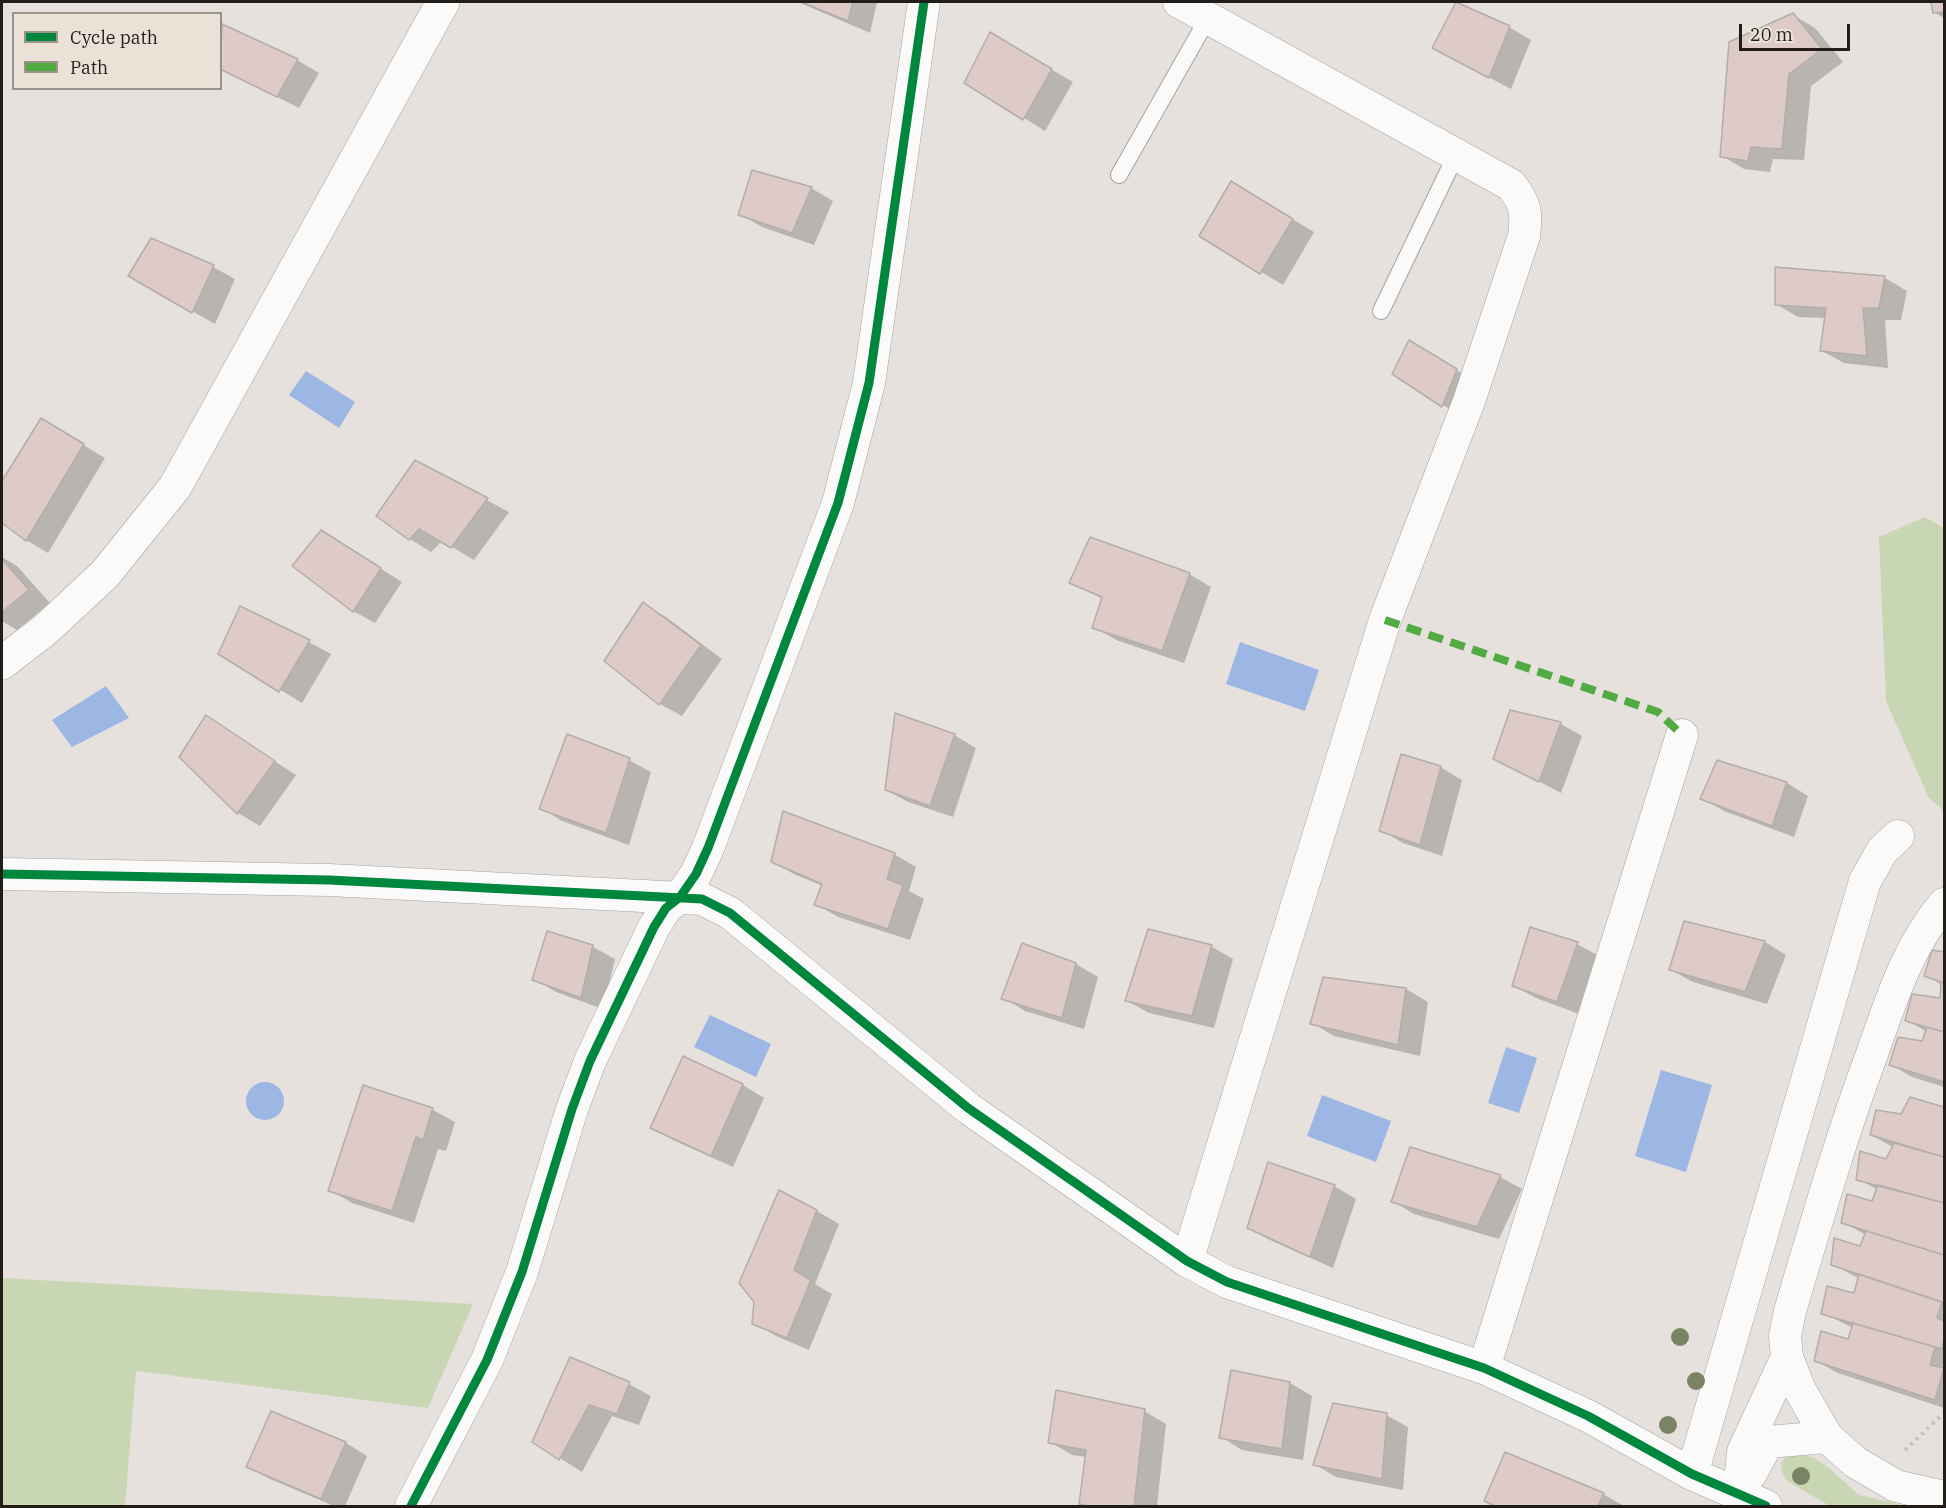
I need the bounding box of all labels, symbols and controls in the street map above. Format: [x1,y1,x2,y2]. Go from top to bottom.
legend [12,12,222,90]
scale bar [1742,12,1853,50]
text: 20 m [1750,23,1793,46]
text: Cycle path [70,26,158,49]
text: Path [70,56,108,79]

